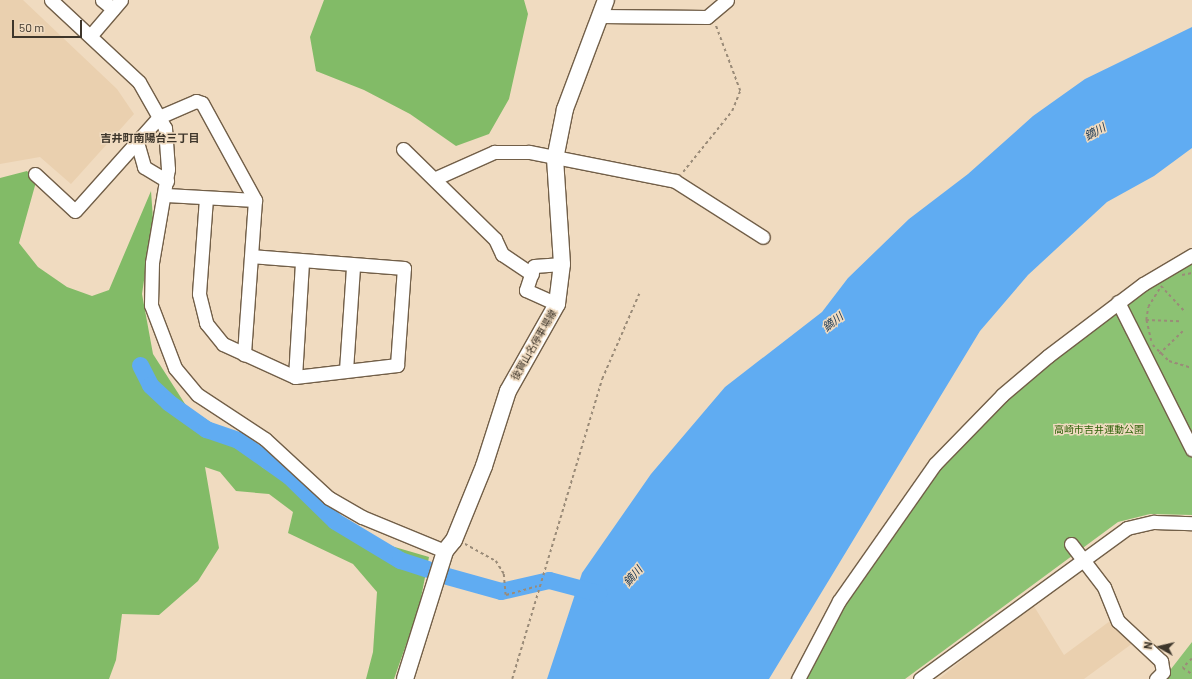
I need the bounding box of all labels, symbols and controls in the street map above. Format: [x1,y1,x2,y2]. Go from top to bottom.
scale bar [14,12,84,38]
text: 50 m [19,20,44,34]
water label: 鏑川 [1082,121,1108,143]
district label: 吉井町南陽台三丁目 [101,131,199,145]
street label: 後賀山名停車場線 [509,307,559,383]
water label: 鏑川 [820,310,846,334]
park label: 高崎市吉井運動公園 [1054,424,1144,436]
water label: 鏑川 [621,563,645,589]
north arrow [1140,627,1180,667]
text: N [1141,641,1155,650]

